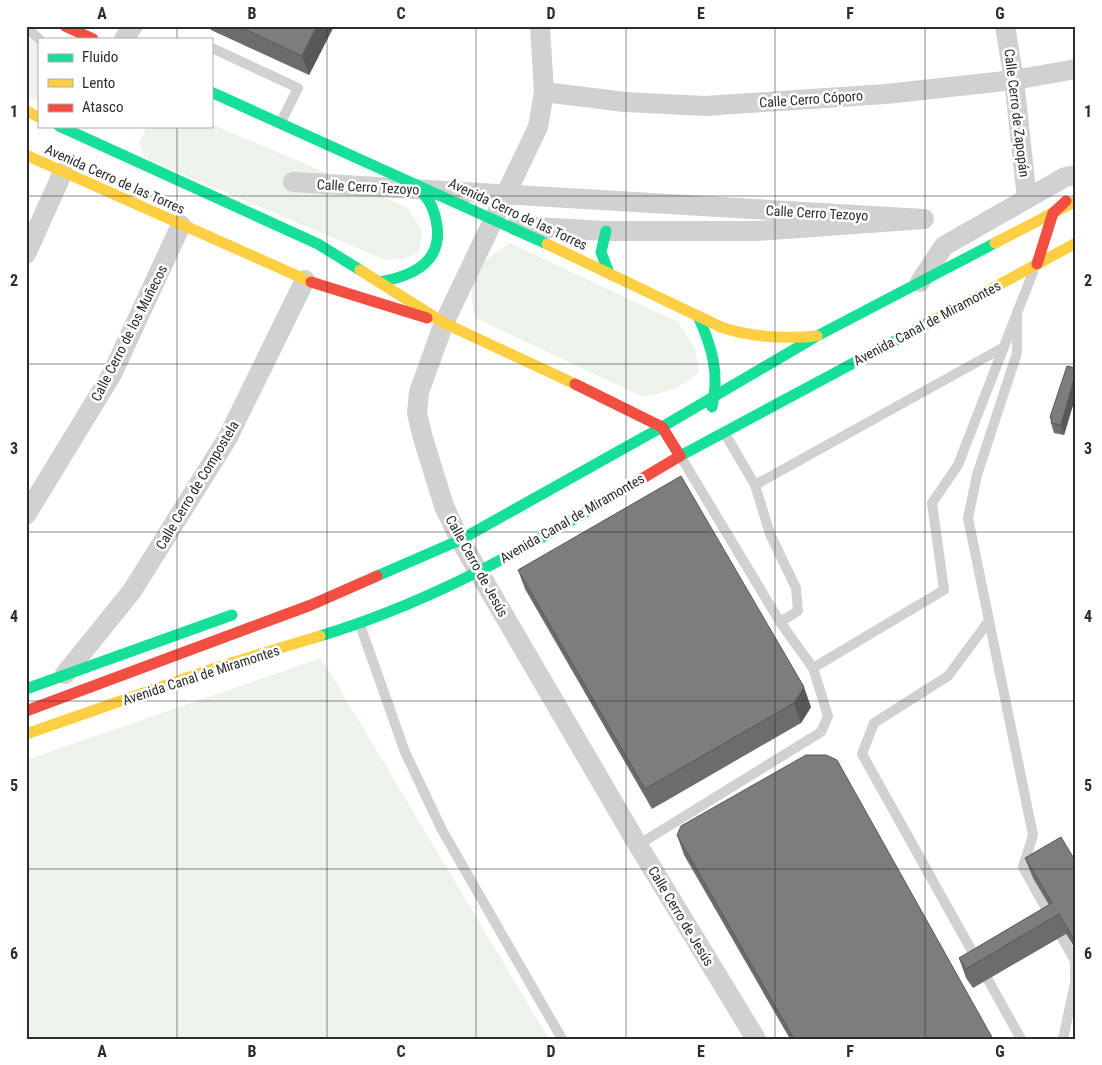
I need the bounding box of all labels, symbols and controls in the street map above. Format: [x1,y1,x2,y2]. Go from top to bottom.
text: A [97,4,107,23]
text: B [248,4,257,23]
text: C [396,4,406,23]
text: D [546,4,556,23]
text: E [697,4,705,23]
text: F [846,4,854,23]
text: G [995,4,1005,23]
legend [38,38,212,128]
text: Fluido [82,48,118,66]
street label: Calle Cerro de Zapopán [1001,48,1033,178]
text: Lento [82,74,115,92]
street label: Calle Cerro Cóporo [759,87,863,111]
text: Atasco [82,98,123,116]
text: 1 [10,102,18,121]
text: 1 [1084,102,1092,121]
street label: Avenida Cerro de las Torres [43,141,187,217]
street label: Avenida Cerro de las Torres [446,175,590,253]
street label: Calle Cerro Tezoyo [316,176,420,198]
street label: Calle Cerro Tezoyo [765,202,869,224]
street label: Calle Cerro de los Muñecos [88,262,170,404]
text: 2 [10,271,18,290]
text: 2 [1084,271,1092,290]
street label: Avenida Canal de Miramontes [851,277,1003,369]
street label: Calle Cerro de Compostela [152,418,242,552]
text: 3 [10,439,18,458]
text: 3 [1084,439,1092,458]
street label: Avenida Canal de Miramontes [497,470,647,566]
street label: Calle Cerro de Jesús [442,512,512,620]
text: 4 [10,607,18,626]
text: 4 [1084,607,1092,626]
street label: Avenida Canal de Miramontes [120,642,282,708]
text: 5 [10,776,18,795]
text: 5 [1084,776,1092,795]
street label: Calle Cerro de Jesús [645,863,717,969]
text: 6 [10,944,18,963]
text: 6 [1084,944,1092,963]
text: A [97,1042,107,1061]
text: B [248,1042,257,1061]
text: C [396,1042,406,1061]
text: D [546,1042,556,1061]
text: E [697,1042,705,1061]
text: F [846,1042,854,1061]
text: G [995,1042,1005,1061]

